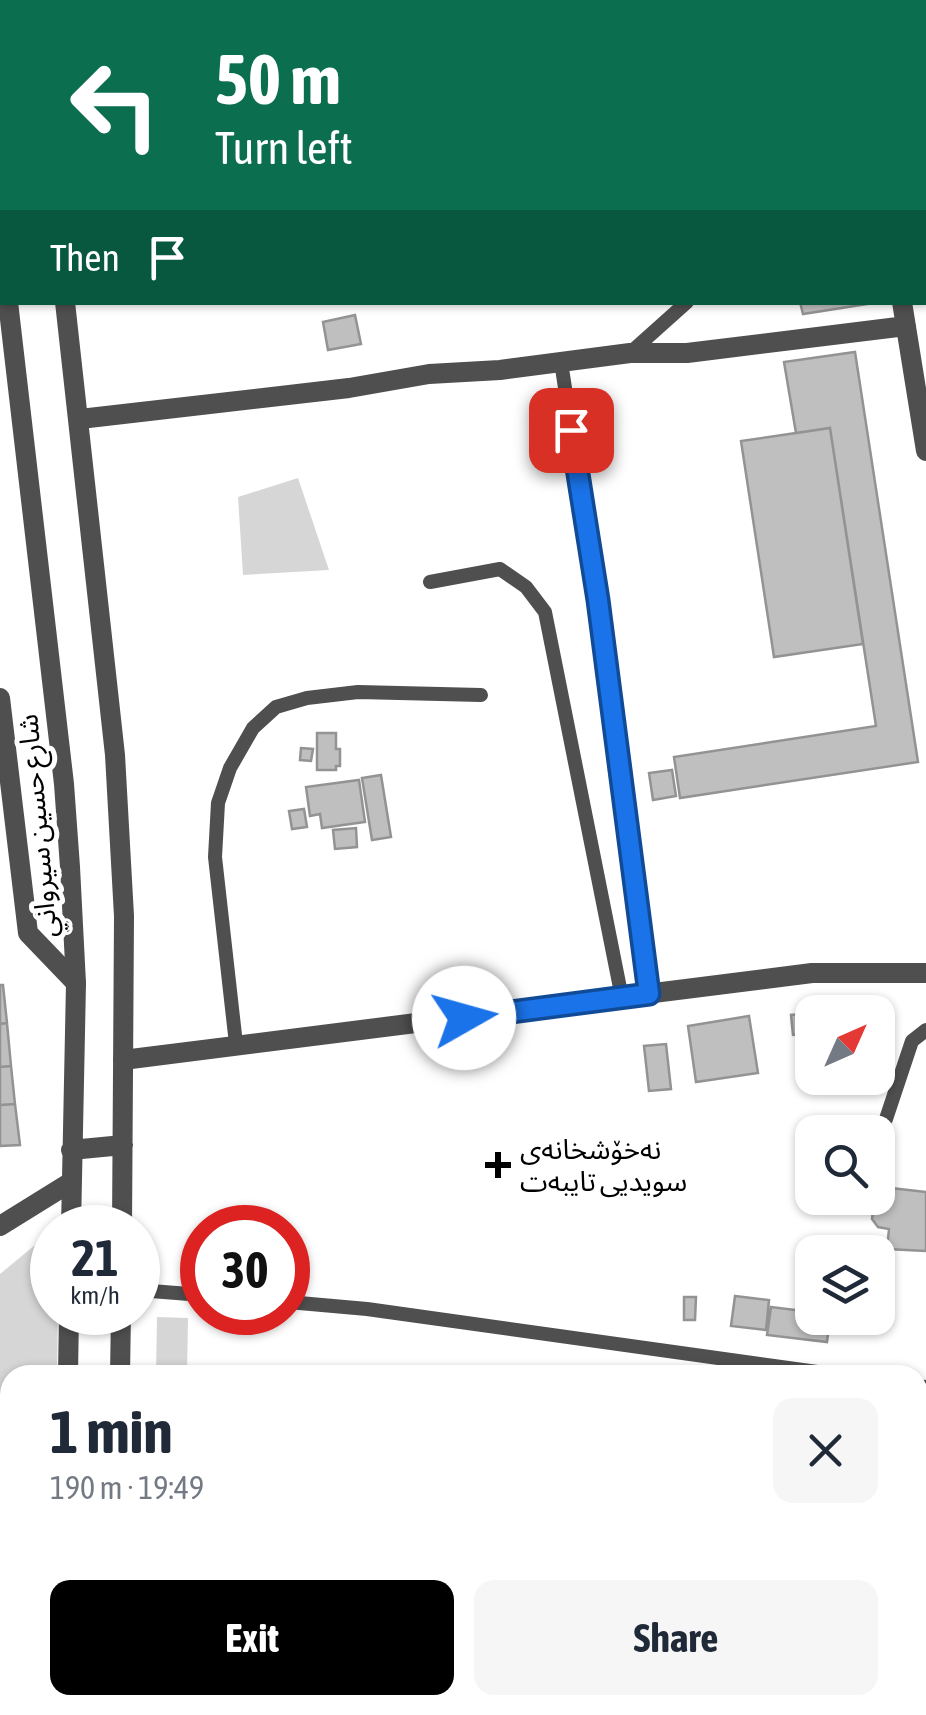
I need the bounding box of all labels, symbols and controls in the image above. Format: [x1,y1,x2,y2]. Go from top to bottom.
text: 50 m [215,39,341,119]
icon: left [50,40,180,170]
text: Turn left [215,122,353,174]
icon: arrive [140,230,195,285]
text: Then [50,236,120,279]
pin [529,388,614,473]
icon: arrive [544,403,599,458]
street label: شارع حسين سيرواني [11,712,68,939]
position arrow [412,966,516,1070]
north arrow [795,995,895,1095]
map controls [795,995,895,1335]
button: search [795,1115,895,1215]
place label: نەخۆشخانەی سویدیی تایبەت [520,1133,687,1198]
marker: نەخۆشخانەی سویدیی تایبەت [485,1152,511,1178]
speed limit sign: 30 [180,1205,310,1335]
text: 21 [71,1229,118,1287]
button: layers [795,1235,895,1335]
text: km/h [70,1281,120,1309]
text: 1 min [50,1397,173,1466]
button: close [773,1398,878,1503]
text: 190 m · 19:49 [50,1469,204,1506]
button: Exit [50,1580,454,1695]
button: Share [474,1580,878,1695]

